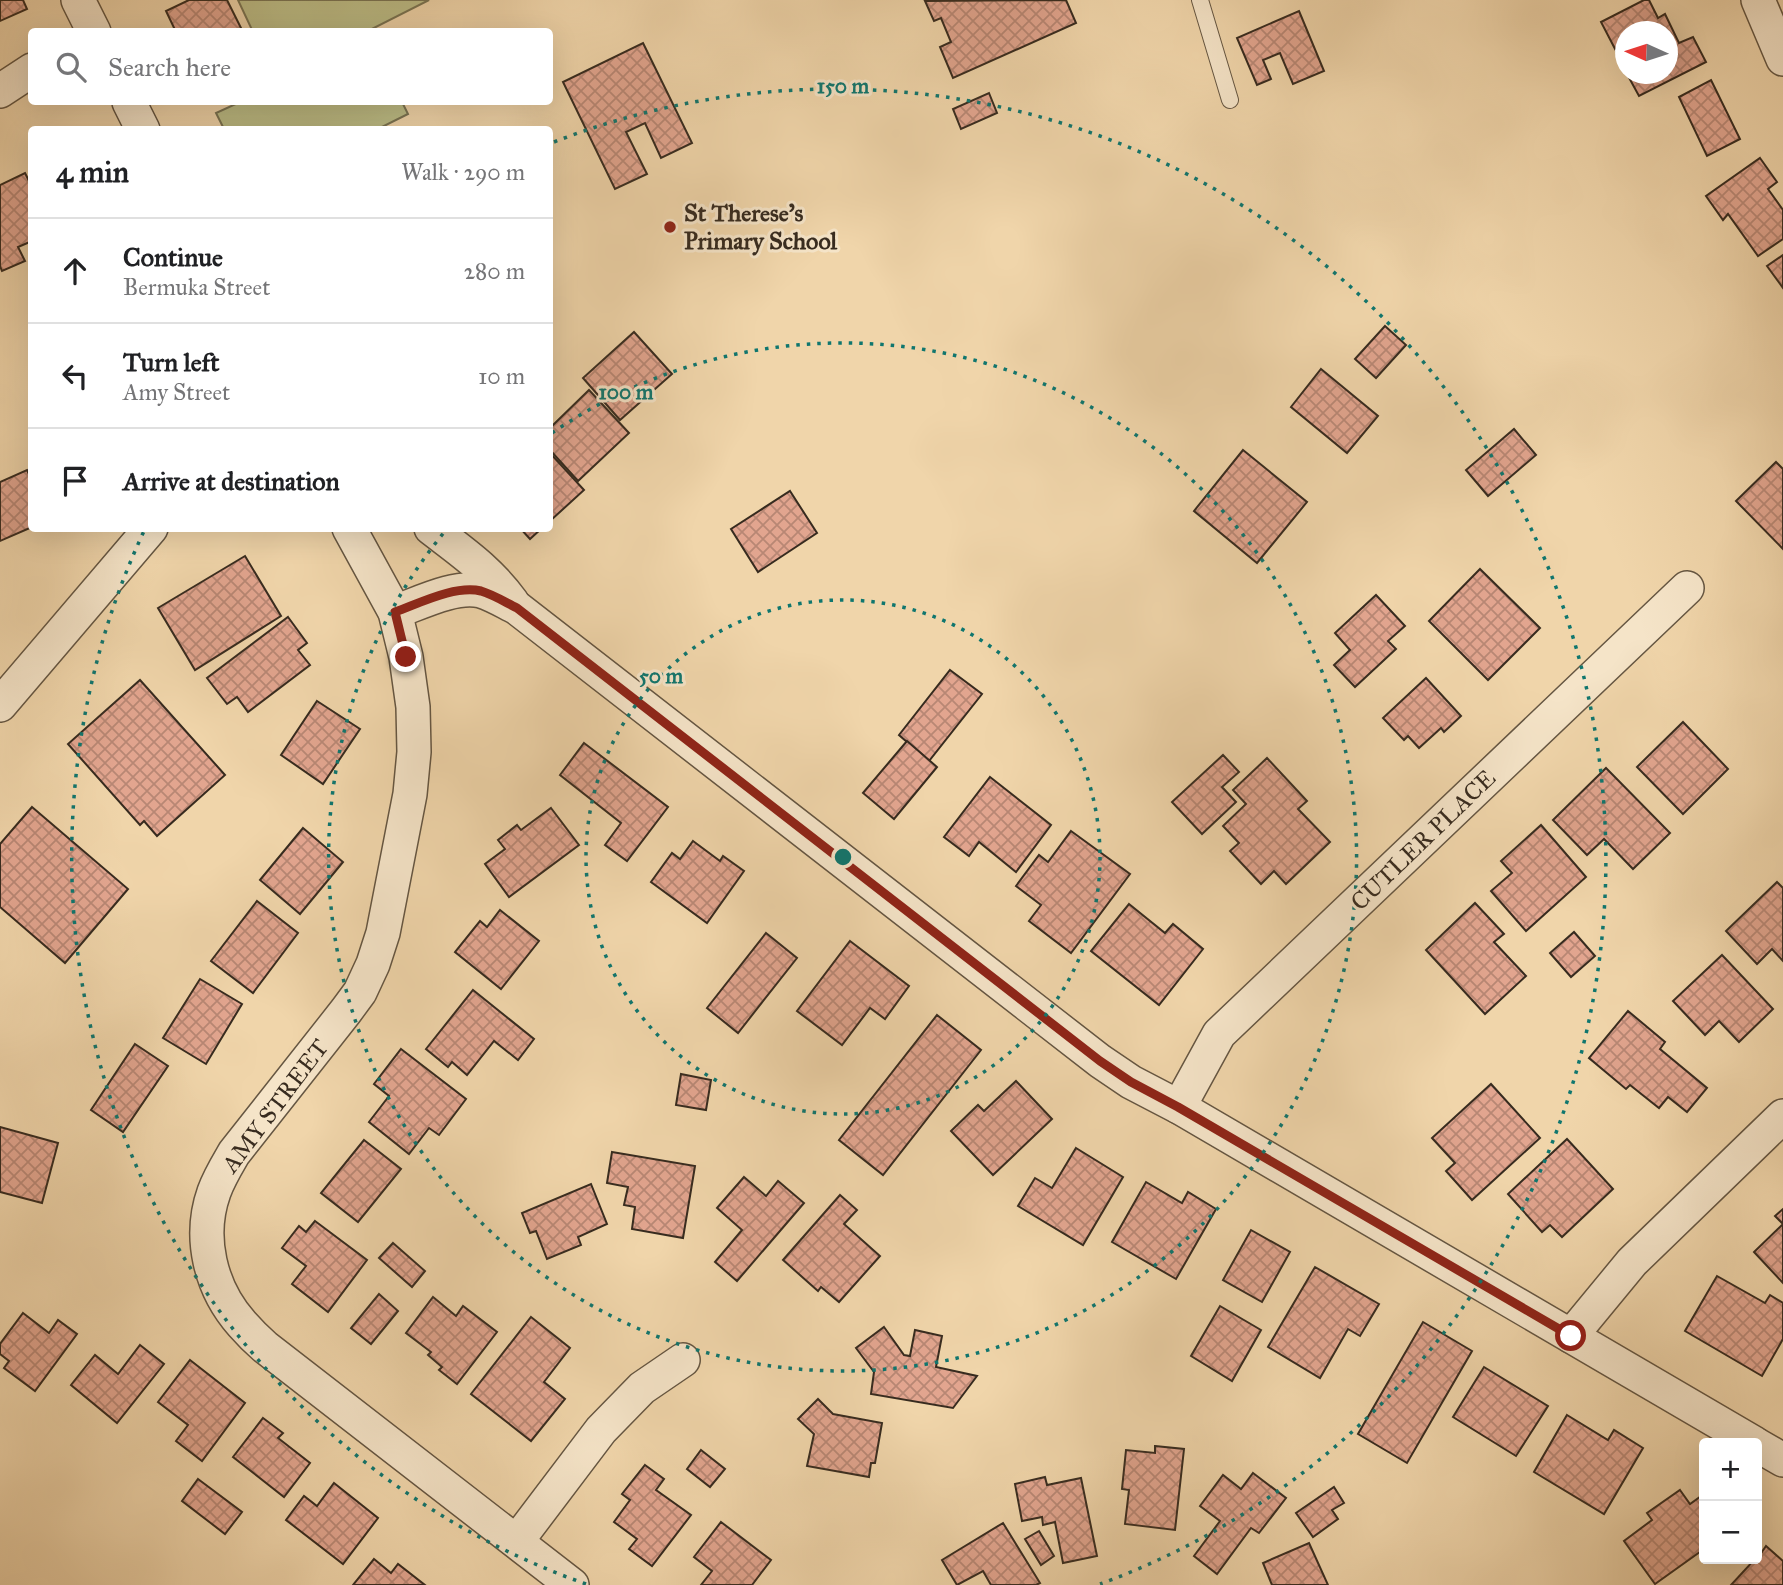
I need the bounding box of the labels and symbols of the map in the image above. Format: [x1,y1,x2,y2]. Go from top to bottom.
north arrow [1615,21,1678,84]
text: 150 m [817,73,869,99]
place label: St Therese's Primary School [684,198,838,256]
marker: St Therese's Primary School [662,219,678,235]
text: 100 m [599,379,654,405]
route end [390,641,421,672]
text: 50 m [639,663,683,689]
street label: CUTLER PLACE [1344,763,1502,917]
centre of rings [831,845,855,869]
street label: AMY STREET [214,1033,335,1179]
route start [1555,1320,1586,1351]

